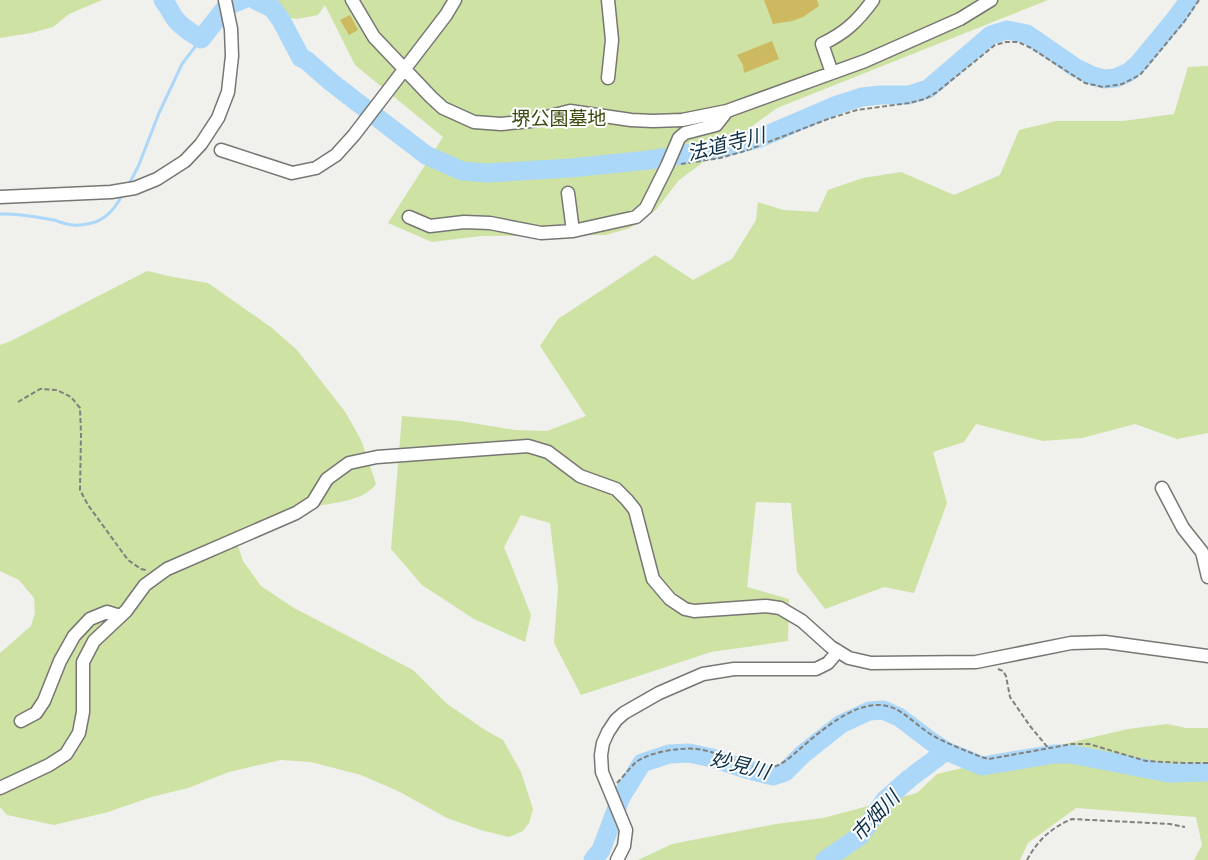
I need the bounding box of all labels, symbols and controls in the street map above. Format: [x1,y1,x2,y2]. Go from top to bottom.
park label: 堺公園墓地 [511,106,607,131]
water label: 法道寺川 [684,121,770,166]
water label: 妙見川 [708,745,774,785]
water label: 市畑川 [845,784,906,847]

